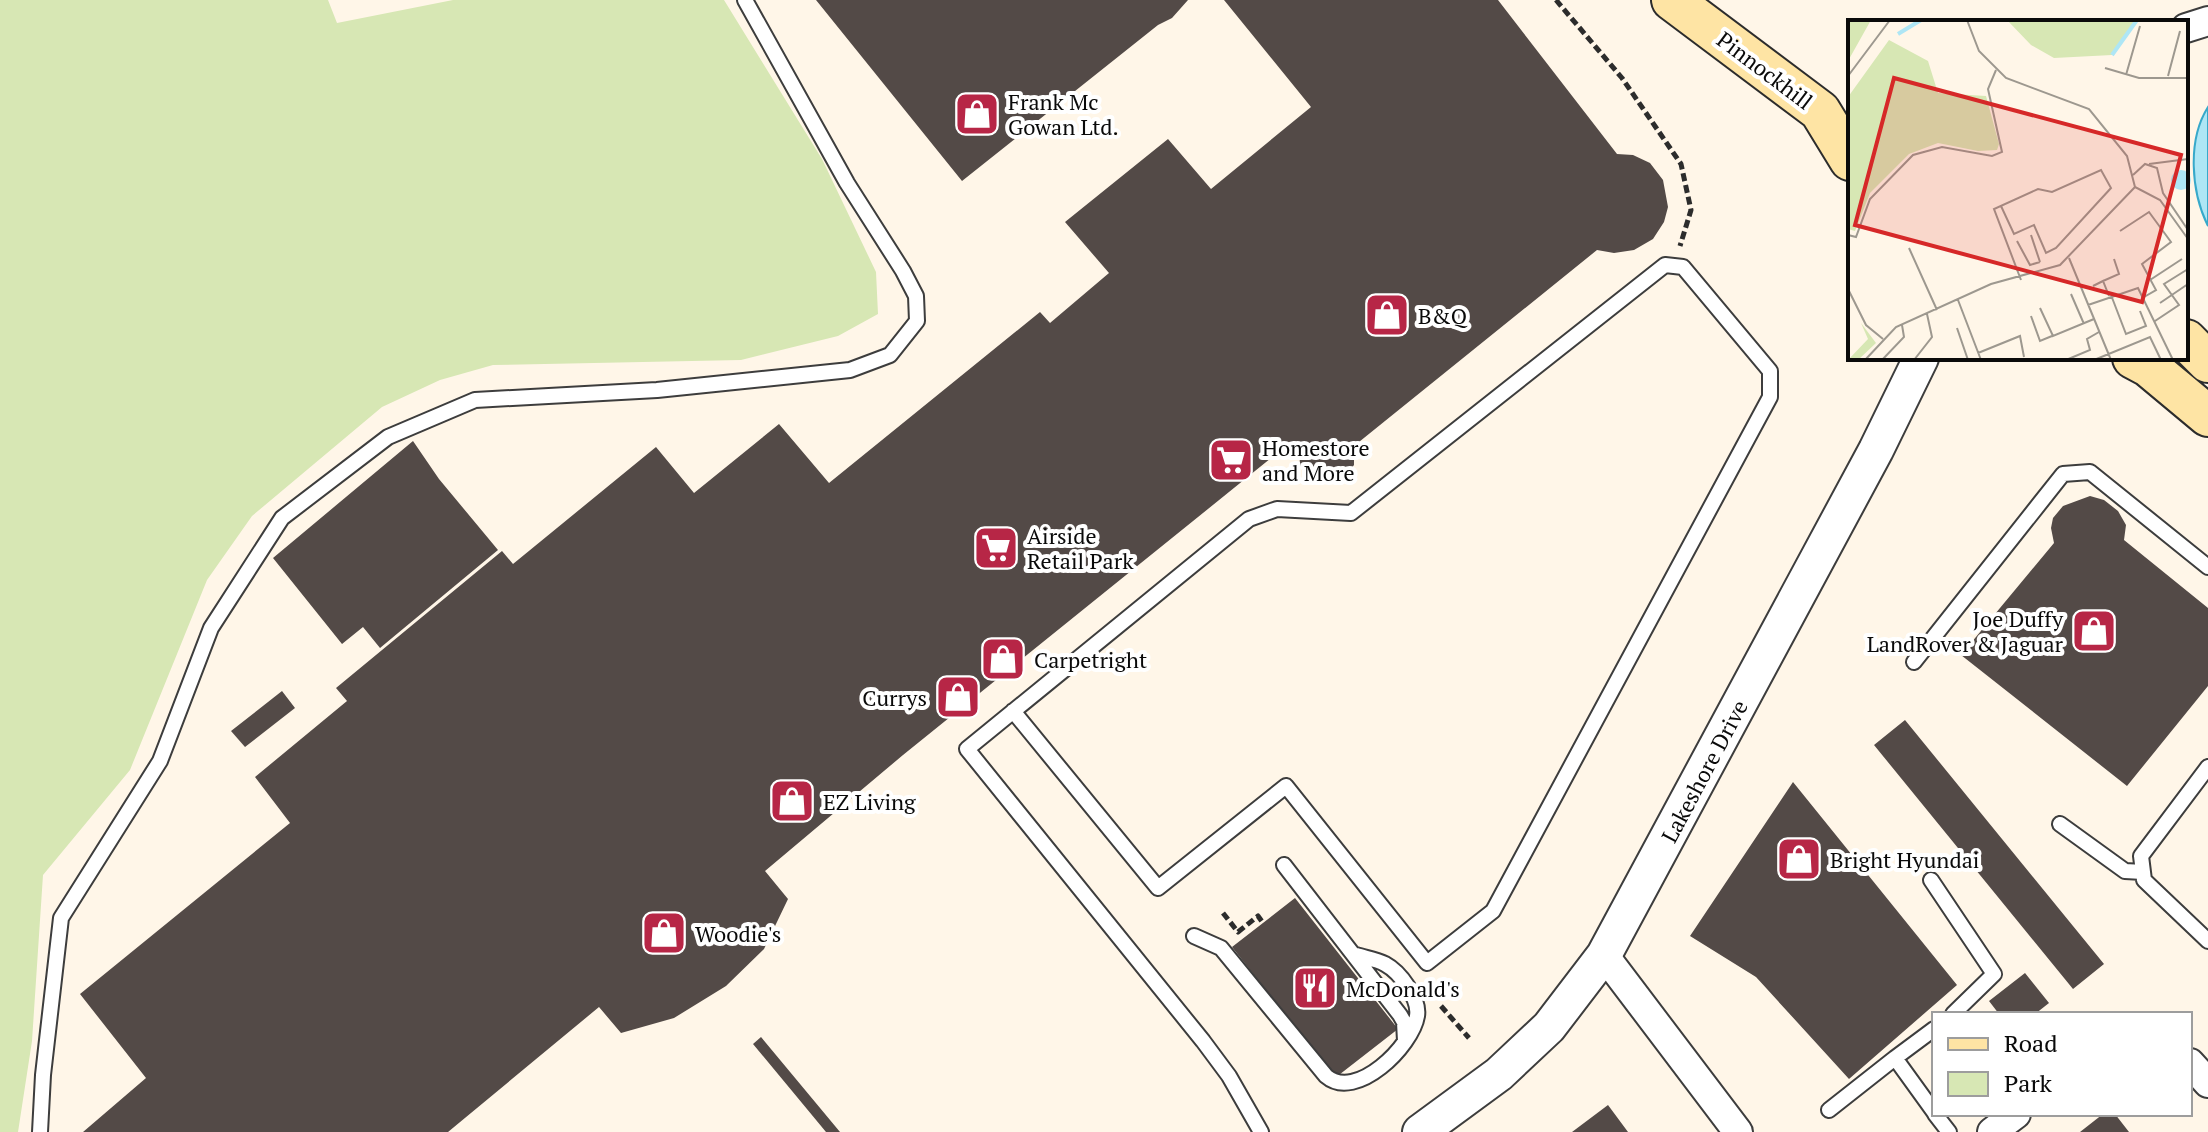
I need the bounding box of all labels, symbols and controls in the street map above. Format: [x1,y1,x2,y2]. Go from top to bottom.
inset map [1848,20,2188,360]
street label: Pinnockhill [1711,25,1819,115]
place label: Frank Mc Gowan Ltd. [1008,87,1119,141]
shop icon: Frank Mc Gowan Ltd. [953,90,1001,138]
shop icon: B&Q [1363,291,1411,339]
place label: B&Q [1418,301,1468,330]
place label: Homestore and More [1262,433,1370,487]
supermarket icon: Homestore and More [1207,436,1255,484]
place label: Airside Retail Park [1027,521,1134,575]
supermarket icon: Airside Retail Park [972,524,1020,572]
place label: Joe Duffy LandRover & Jaguar [1867,604,2064,658]
shop icon: Joe Duffy LandRover & Jaguar [2070,607,2118,655]
shop icon: Carpetright [979,635,1027,683]
place label: Carpetright [1034,645,1147,674]
shop icon: Currys [934,673,982,721]
place label: Currys [862,683,927,712]
street label: Lakeshore Drive [1654,695,1754,847]
shop icon: EZ Living [768,777,816,825]
place label: EZ Living [823,787,916,816]
shop icon: Bright Hyundai [1775,835,1823,883]
place label: Bright Hyundai [1830,845,1979,874]
shop icon: Woodie's [640,909,688,957]
place label: Woodie's [695,919,781,948]
restaurant icon: McDonald's [1291,964,1339,1012]
place label: McDonald's [1346,974,1460,1003]
legend [1932,1012,2192,1116]
text: Road [2004,1027,2058,1059]
text: Park [2004,1067,2053,1099]

